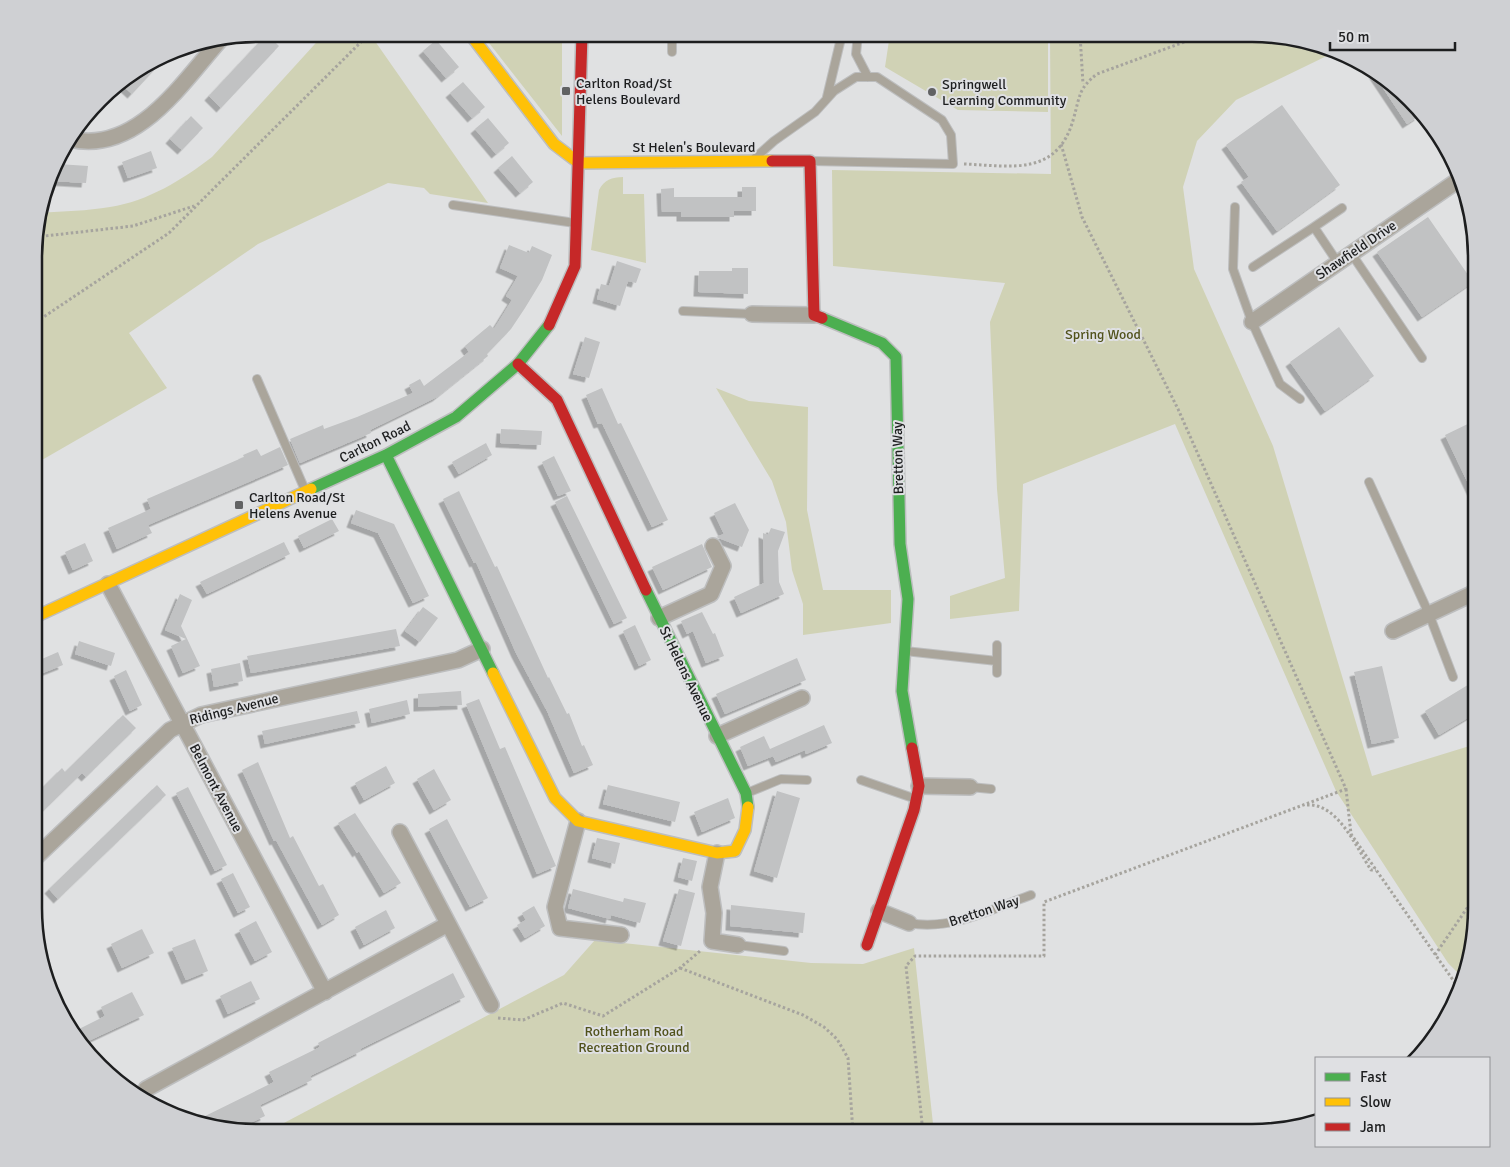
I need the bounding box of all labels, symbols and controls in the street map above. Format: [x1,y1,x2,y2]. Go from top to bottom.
scale bar [1330,20,1455,52]
text: 50 m [1338,28,1369,46]
place label: Carlton Road/St Helens Boulevard [576,75,680,108]
place label: Springwell Learning Community [942,76,1067,109]
marker: Carlton Road/St Helens Boulevard [560,85,572,97]
marker: Springwell Learning Community [926,86,938,98]
street label: St Helen's Boulevard [632,139,756,156]
street label: Shawfield Drive [1312,217,1400,283]
park label: Spring Wood [1065,326,1141,343]
street label: Carlton Road [337,417,413,467]
street label: Bretton Way [889,421,907,494]
place label: Carlton Road/St Helens Avenue [249,489,345,522]
marker: Carlton Road/St Helens Avenue [233,499,245,511]
street label: St Helens Avenue [656,624,716,724]
street label: Ridings Avenue [188,690,280,728]
street label: Belmont Avenue [186,741,246,835]
street label: Bretton Way [947,892,1022,930]
park label: Rotherham Road Recreation Ground [578,1023,690,1056]
legend [1315,1057,1490,1147]
text: Fast [1360,1068,1387,1086]
text: Slow [1360,1093,1391,1111]
text: Jam [1360,1118,1386,1136]

